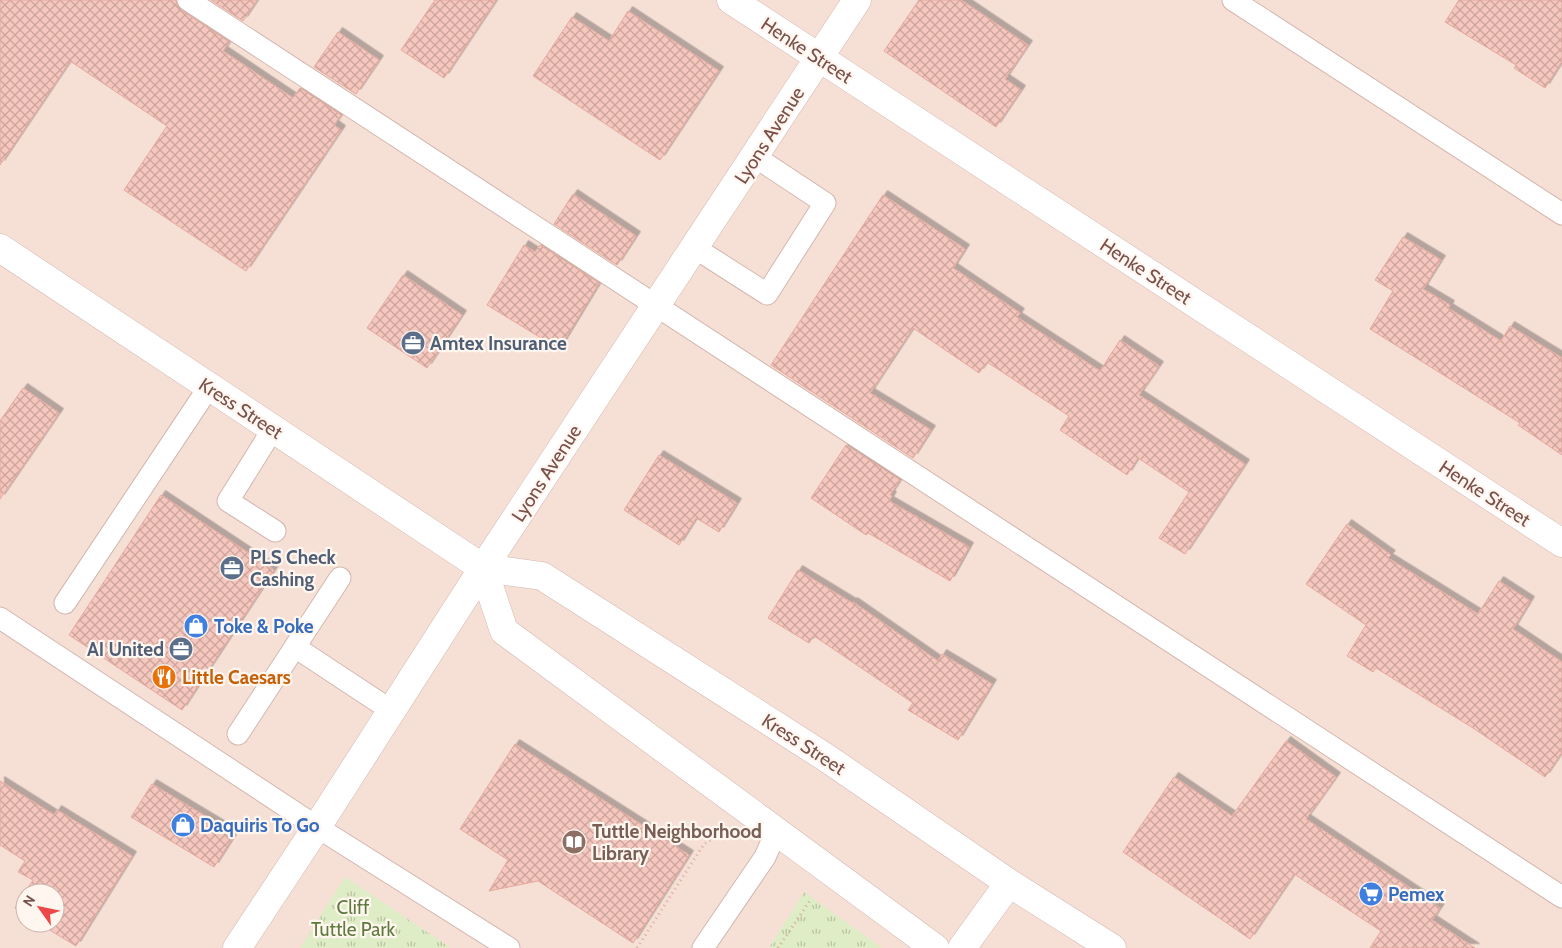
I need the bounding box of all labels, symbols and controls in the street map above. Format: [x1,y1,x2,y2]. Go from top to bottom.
street label: Henke Street [757,12,857,89]
street label: Lyons Avenue [730,82,809,188]
street label: Henke Street [1096,233,1196,310]
office icon: Amtex Insurance [400,330,426,356]
place label: Amtex Insurance [430,332,567,355]
street label: Kress Street [195,373,287,444]
street label: Lyons Avenue [507,420,586,526]
street label: Henke Street [1435,455,1535,532]
place label: PLS Check Cashing [250,546,337,591]
office icon: PLS Check Cashing [219,555,245,581]
shop icon: Toke & Poke [183,613,209,639]
place label: Toke & Poke [214,615,314,638]
office icon: AI United [168,636,194,662]
place label: AI United [87,638,164,661]
restaurant icon: Little Caesars [151,664,177,690]
place label: Little Caesars [182,666,291,689]
street label: Kress Street [758,709,850,780]
shop icon: Daquiris To Go [170,812,196,838]
place label: Daquiris To Go [200,814,320,837]
place label: Tuttle Neighborhood Library [592,820,762,865]
library icon: Tuttle Neighborhood Library [561,829,587,855]
supermarket icon: Pemex [1358,881,1384,907]
north arrow [15,883,65,933]
place label: Pemex [1388,883,1445,906]
text: N [19,892,39,910]
park label: Cliff Tuttle Park [311,896,395,941]

